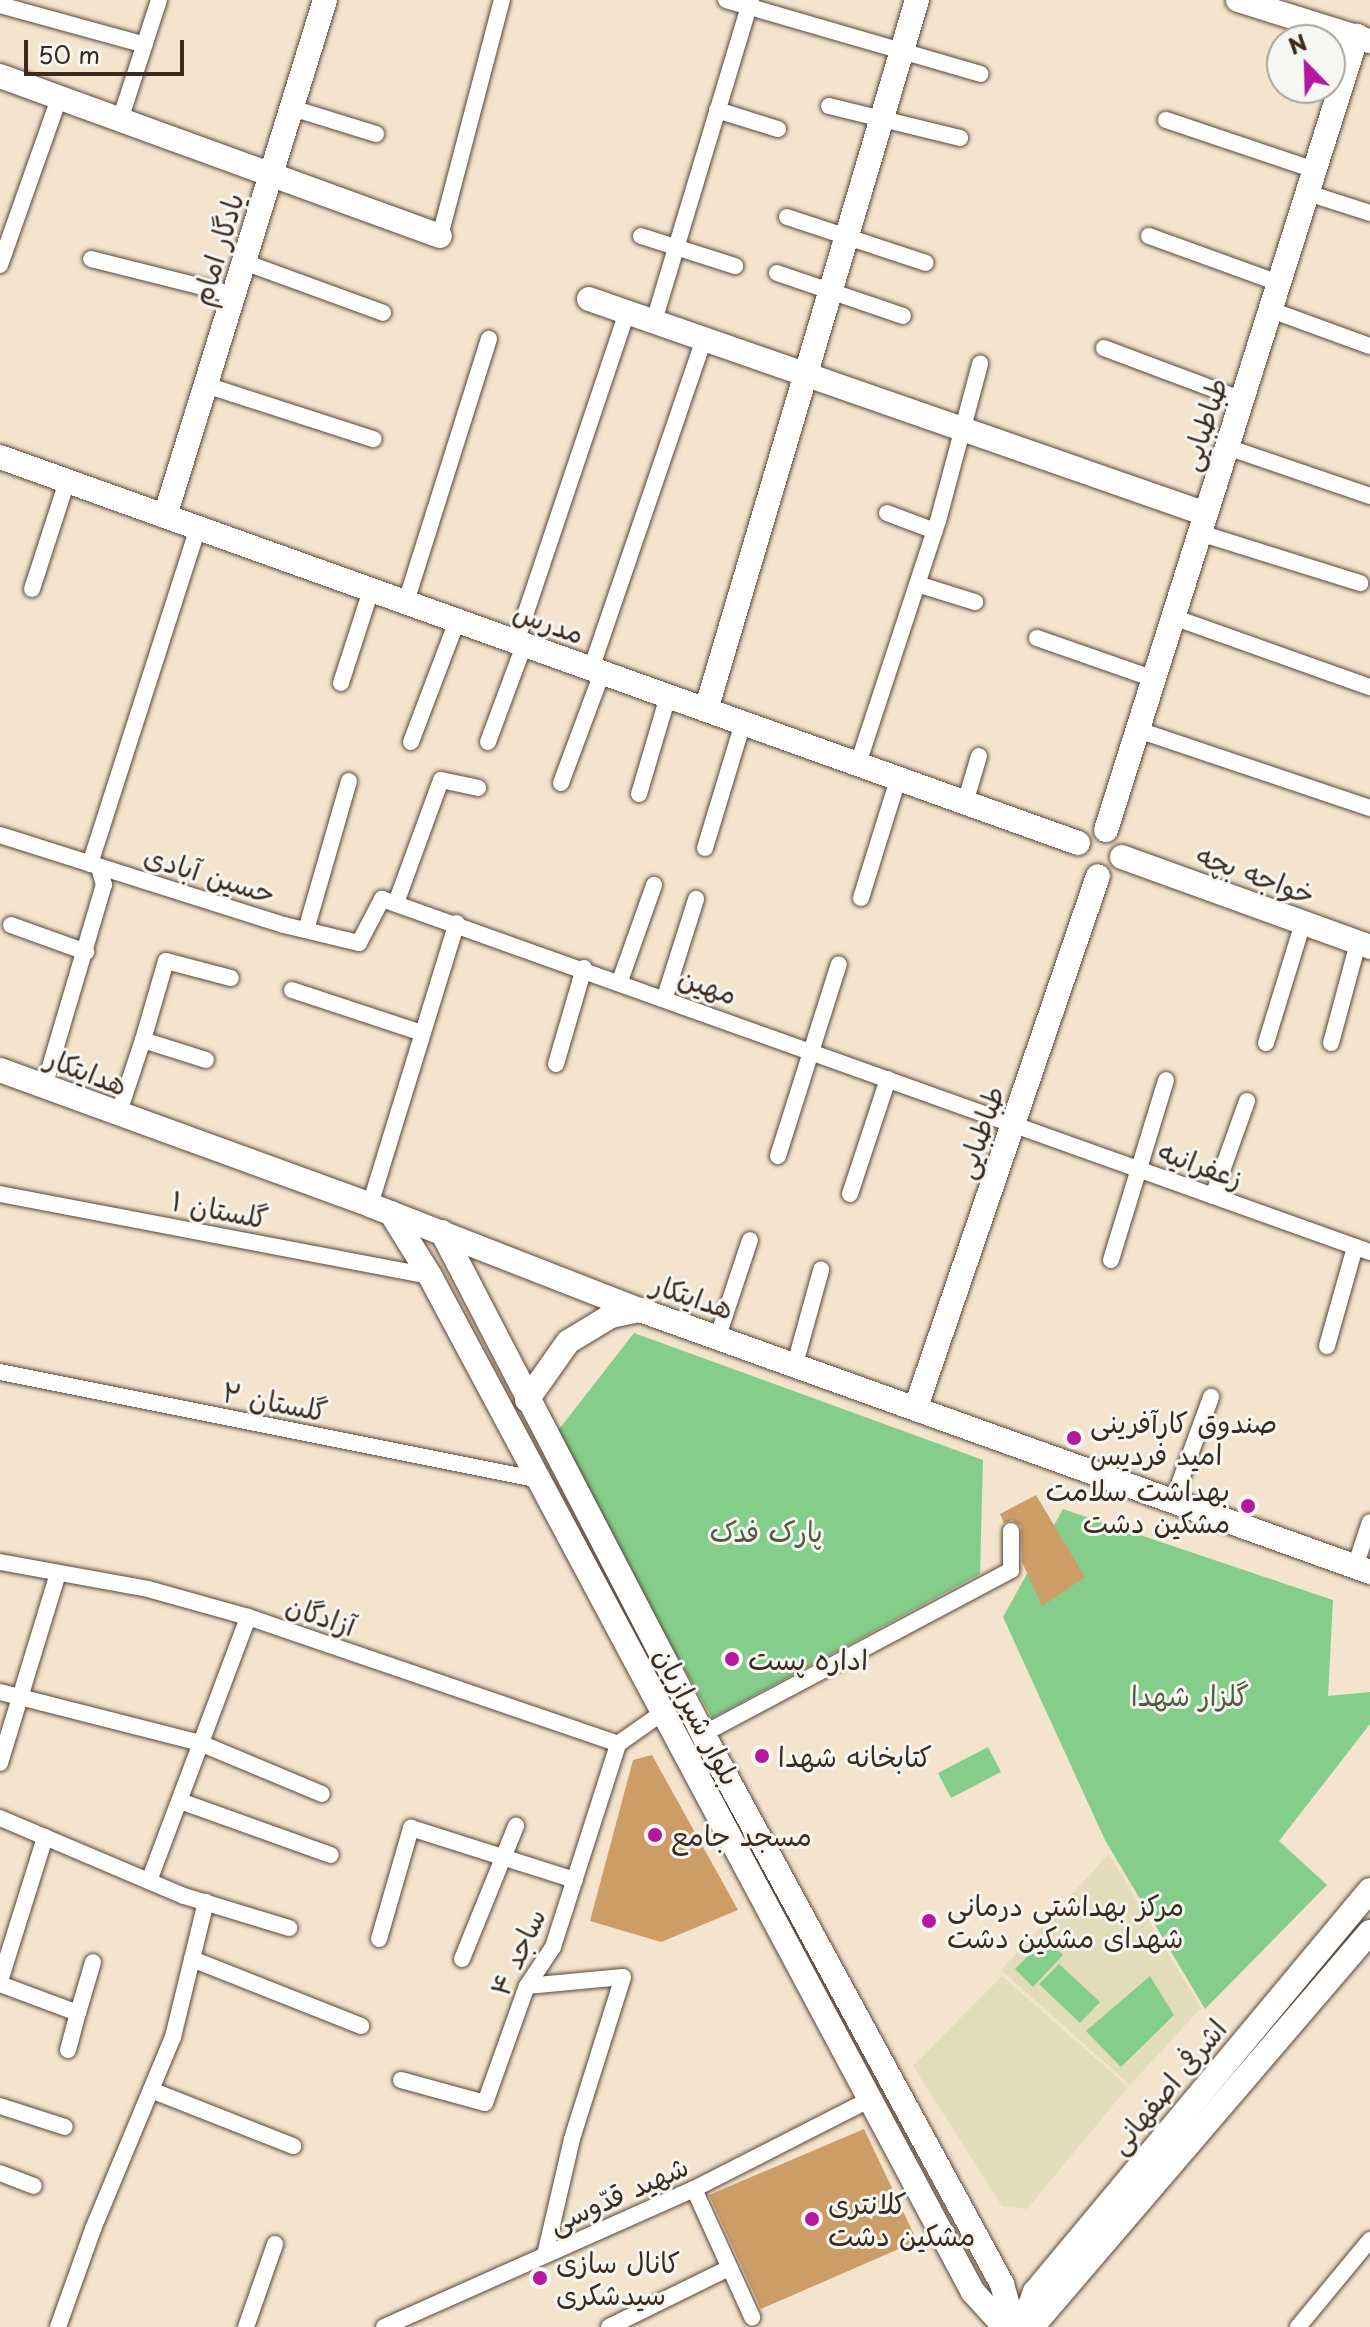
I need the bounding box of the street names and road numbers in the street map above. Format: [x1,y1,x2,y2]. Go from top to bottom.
street label: یادگار امام [184,189,250,309]
street label: طباطبایی [1172,373,1234,475]
street label: مدرس [509,594,589,650]
street label: خواجه بچه [1192,837,1320,911]
street label: حسین آبادی [140,838,280,910]
street label: مهین [674,959,742,1011]
street label: هدایتکار [42,1040,132,1102]
street label: طباطبایی [948,1081,1010,1183]
street label: زعفرانیه [1154,1133,1248,1195]
street label: گلستان ۱ [169,1183,271,1235]
street label: هدایتکار [648,1266,738,1326]
street label: گلستان ۲ [220,1374,330,1428]
street label: آزادگان [282,1587,360,1643]
street label: بلوار شیرازیان [648,1641,748,1791]
street label: ساجد ۴ [482,1903,552,2001]
street label: اشرفی اصفهانی [1101,2012,1233,2160]
street label: شهید قدّوسی [543,2148,693,2240]

